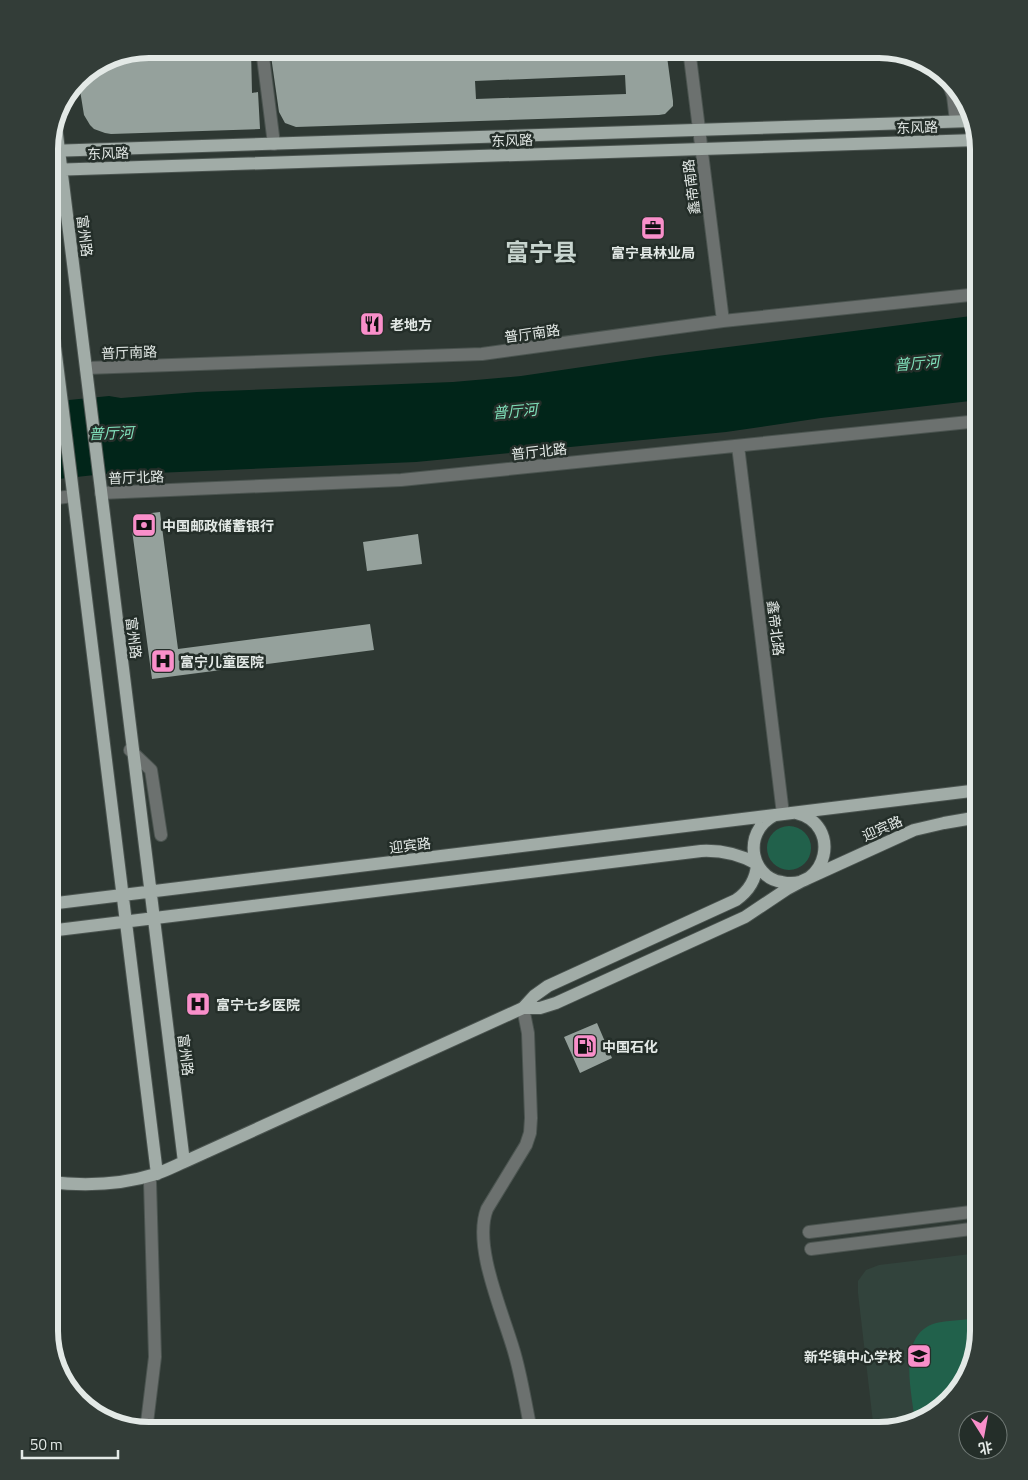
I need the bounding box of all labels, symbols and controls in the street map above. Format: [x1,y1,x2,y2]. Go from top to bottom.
street label: 东风路 [896,116,938,138]
street label: 东风路 [491,129,533,151]
street label: 东风路 [87,142,129,164]
street label: 鑫帝南路 [677,158,705,216]
street label: 富州路 [72,214,98,258]
office icon: 富宁县林业局 [640,215,666,241]
district label: 富宁县 [505,234,577,270]
place label: 富宁县林业局 [611,242,695,263]
restaurant icon: 老地方 [359,311,385,337]
place label: 老地方 [390,314,432,335]
street label: 普厅南路 [503,319,561,347]
street label: 普厅南路 [101,341,157,363]
water label: 普厅河 [894,349,943,376]
water label: 普厅河 [492,397,541,424]
water label: 普厅河 [88,421,137,445]
street label: 普厅北路 [510,438,568,464]
street label: 普厅北路 [108,466,164,488]
bank icon: 中国邮政储蓄银行 [131,512,157,538]
place label: 中国邮政储蓄银行 [162,515,274,536]
street label: 鑫帝北路 [762,599,790,657]
street label: 富州路 [121,616,147,660]
hospital icon: 富宁儿童医院 [150,648,176,674]
place label: 富宁儿童医院 [180,651,264,672]
street label: 迎宾路 [859,810,905,846]
street label: 迎宾路 [388,832,432,858]
hospital icon: 富宁七乡医院 [185,991,211,1017]
place label: 富宁七乡医院 [216,994,300,1015]
street label: 富州路 [173,1033,199,1077]
fuel station icon: 中国石化 [572,1033,598,1059]
place label: 中国石化 [602,1036,658,1057]
school or university icon: 新华镇中心学校 [906,1343,932,1369]
place label: 新华镇中心学校 [804,1346,902,1367]
north arrow [958,1410,1008,1460]
scale bar [22,1428,119,1460]
text: 50 m [30,1433,63,1456]
text: 北 [977,1437,994,1460]

